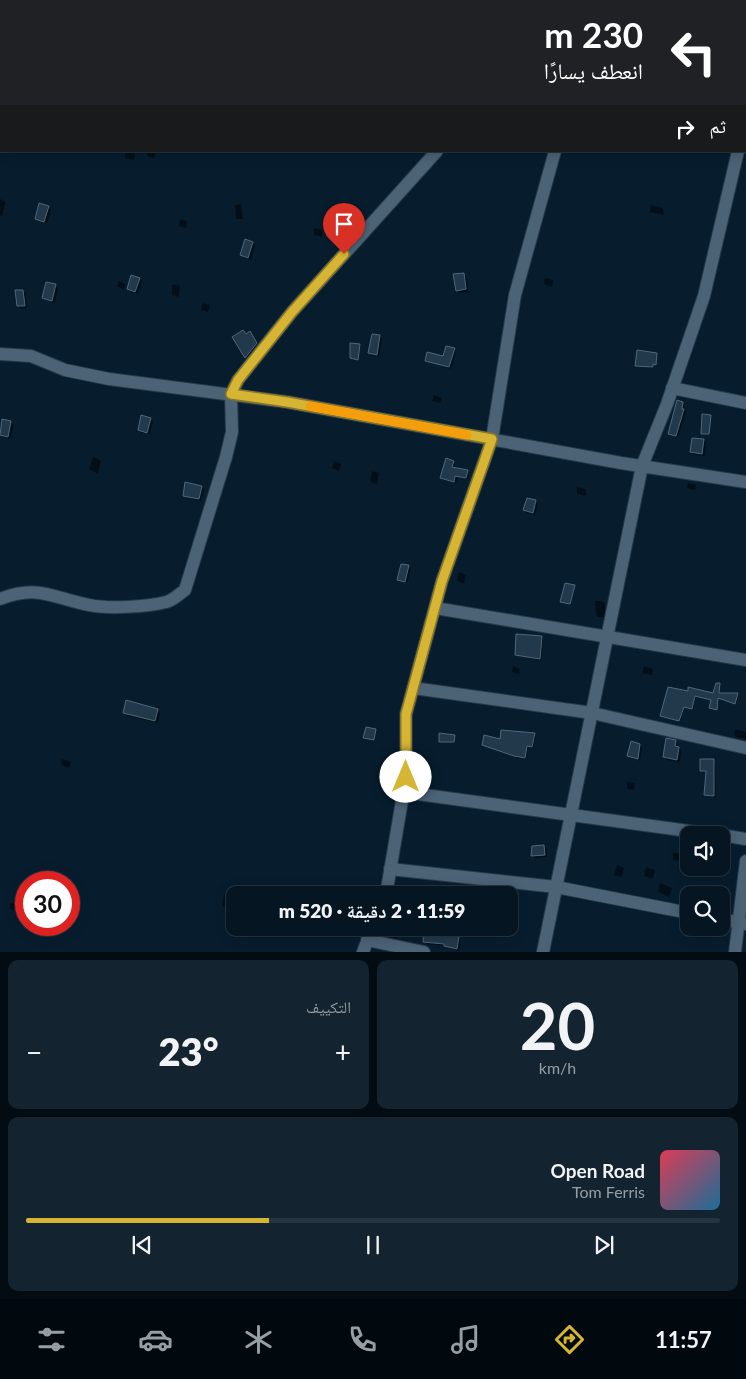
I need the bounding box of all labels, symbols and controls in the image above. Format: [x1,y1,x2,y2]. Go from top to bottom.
text: 230 m [544,13,643,55]
icon: left [661,20,726,85]
text: انعطف يسارًا [544,57,643,84]
text: ثم [709,114,726,137]
icon: right [671,115,699,143]
pin [323,203,365,254]
icon: arrive [330,210,358,238]
position arrow [379,750,431,802]
map controls [680,826,730,936]
button: sound [680,826,730,876]
speed limit sign: 30 [15,871,80,936]
button: search [680,886,730,936]
text: 11:59 · 2 دقيقة · 520 m [279,899,465,922]
text: 20 [520,986,595,1064]
text: التكييف [306,997,351,1016]
text: 23° [159,1028,218,1074]
text: − [26,1035,42,1069]
text: + [335,1035,351,1069]
text: km/h [539,1058,576,1077]
text: Open Road [551,1159,645,1182]
text: Tom Ferris [572,1182,645,1201]
icon: previous [128,1231,156,1259]
icon: pause [359,1231,387,1259]
icon: next [590,1231,618,1259]
icon: filters [34,1322,69,1357]
icon: car [138,1322,173,1357]
icon: climate [241,1322,276,1357]
icon: phone [345,1322,380,1357]
icon: music [448,1322,483,1357]
icon: directions [552,1322,587,1357]
text: 11:57 [655,1326,712,1353]

